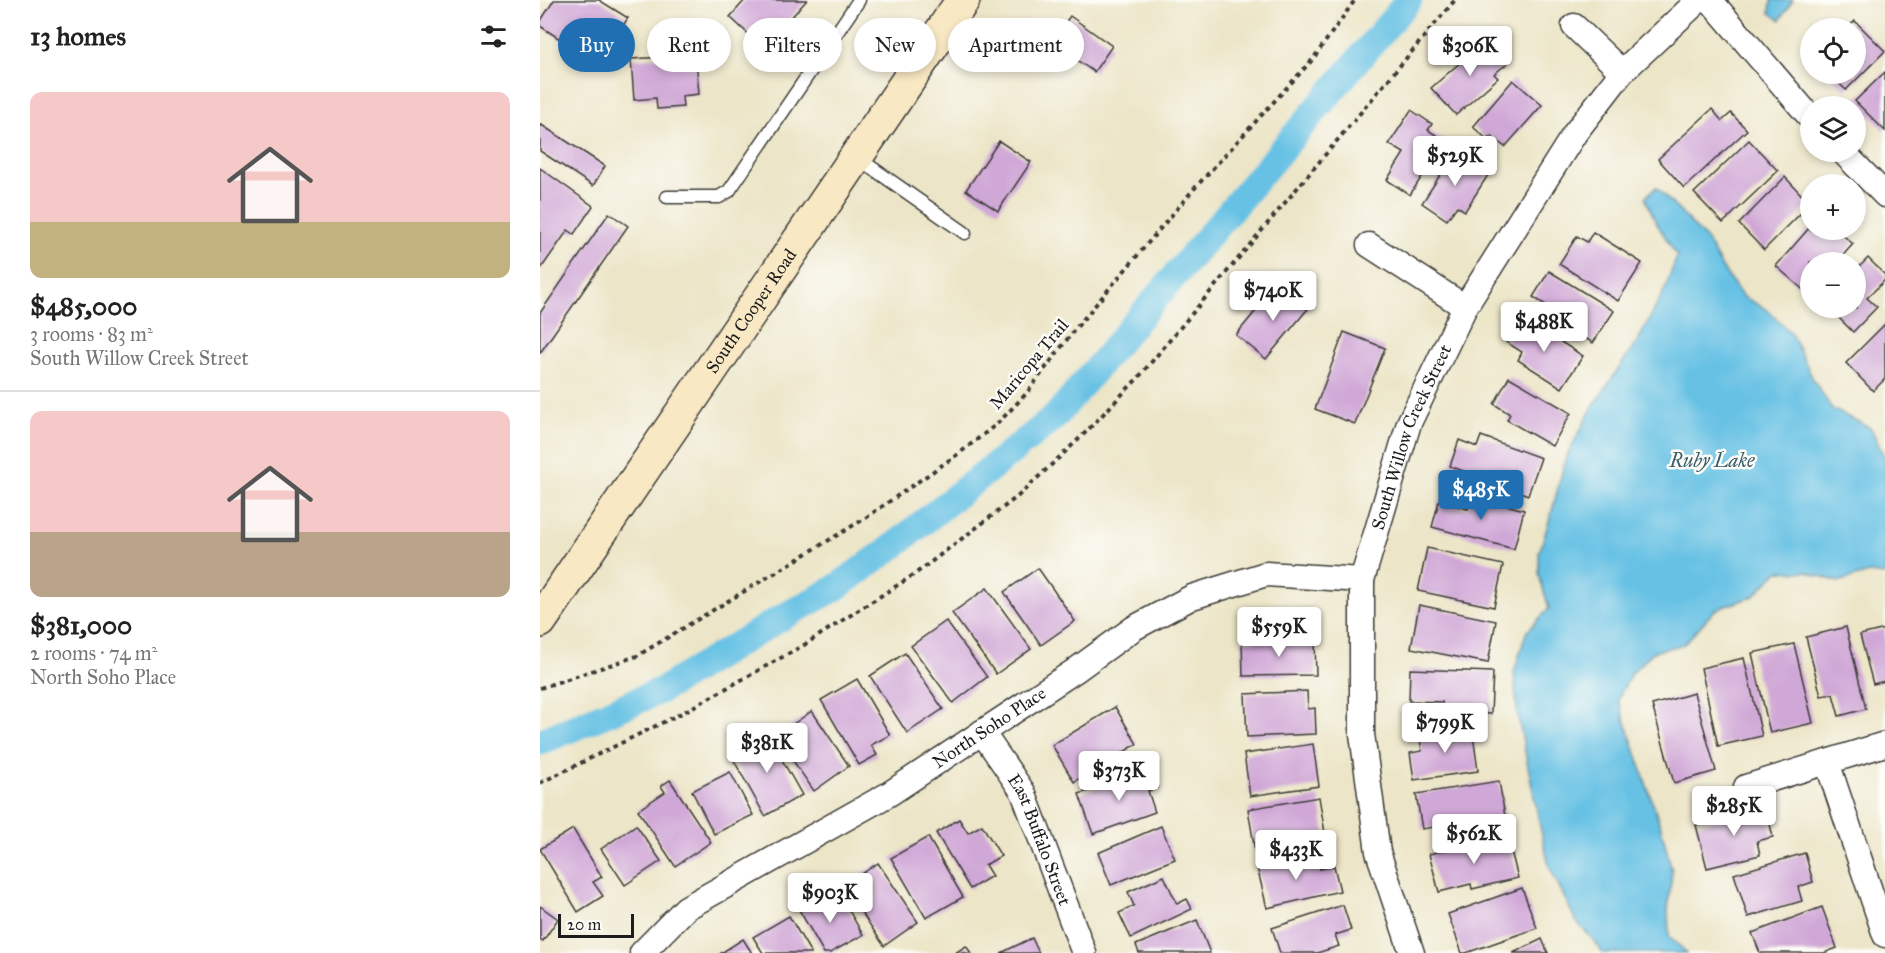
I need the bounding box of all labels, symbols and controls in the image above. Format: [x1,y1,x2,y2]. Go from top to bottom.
chip: Buy [558,18,635,72]
chip: Rent [647,18,731,72]
chip: Filters [743,18,842,72]
chip: New [854,18,936,72]
chip: Apartment [948,18,1084,72]
map controls [1800,18,1866,318]
button: locate [1800,18,1866,84]
text: 13 homes [30,20,126,52]
icon: filters [477,20,510,53]
pin: $306K [1428,26,1512,77]
text: $306K [1442,33,1498,57]
button: layers [1800,96,1866,162]
icon: home [216,131,324,239]
pin: $529K [1413,136,1497,187]
text: $529K [1427,143,1483,167]
button: + [1800,174,1866,240]
street label: South Cooper Road [701,245,801,377]
button: − [1800,252,1866,318]
pin: $740K [1231,271,1315,322]
text: $740K [1243,278,1303,302]
text: $485,000 [30,290,137,322]
pin: $488K [1502,302,1586,353]
text: $488K [1515,309,1573,333]
street label: Maricopa Trail [985,314,1073,414]
text: 3 rooms · 83 m² [30,322,153,346]
street label: South Willow Creek Street [1367,340,1457,532]
text: South Willow Creek Street [30,346,249,370]
water label: Ruby Lake [1668,448,1755,472]
icon: home [216,450,324,558]
pin: $485K [1439,470,1523,521]
text: $485K [1452,477,1510,501]
pin: $559K [1237,607,1321,658]
text: $381,000 [30,609,132,641]
text: $559K [1251,614,1307,638]
text: 2 rooms · 74 m² [30,641,157,665]
text: North Soho Place [30,665,176,689]
street label: North Soho Place [928,682,1050,773]
pin: $799K [1403,703,1487,754]
text: $799K [1416,710,1474,734]
pin: $381K [725,723,809,774]
text: $381K [741,730,793,754]
pin: $373K [1077,751,1161,802]
text: $373K [1093,758,1145,782]
street label: East Buffalo Street [1003,770,1076,909]
pin: $285K [1692,786,1776,837]
text: $285K [1706,793,1762,817]
pin: $562K [1432,814,1516,865]
text: $562K [1446,821,1502,845]
pin: $433K [1254,830,1338,881]
text: $433K [1269,837,1323,861]
pin: $903K [788,873,872,924]
text: $903K [802,880,858,904]
scale bar [558,911,634,938]
text: 20 m [567,915,601,934]

